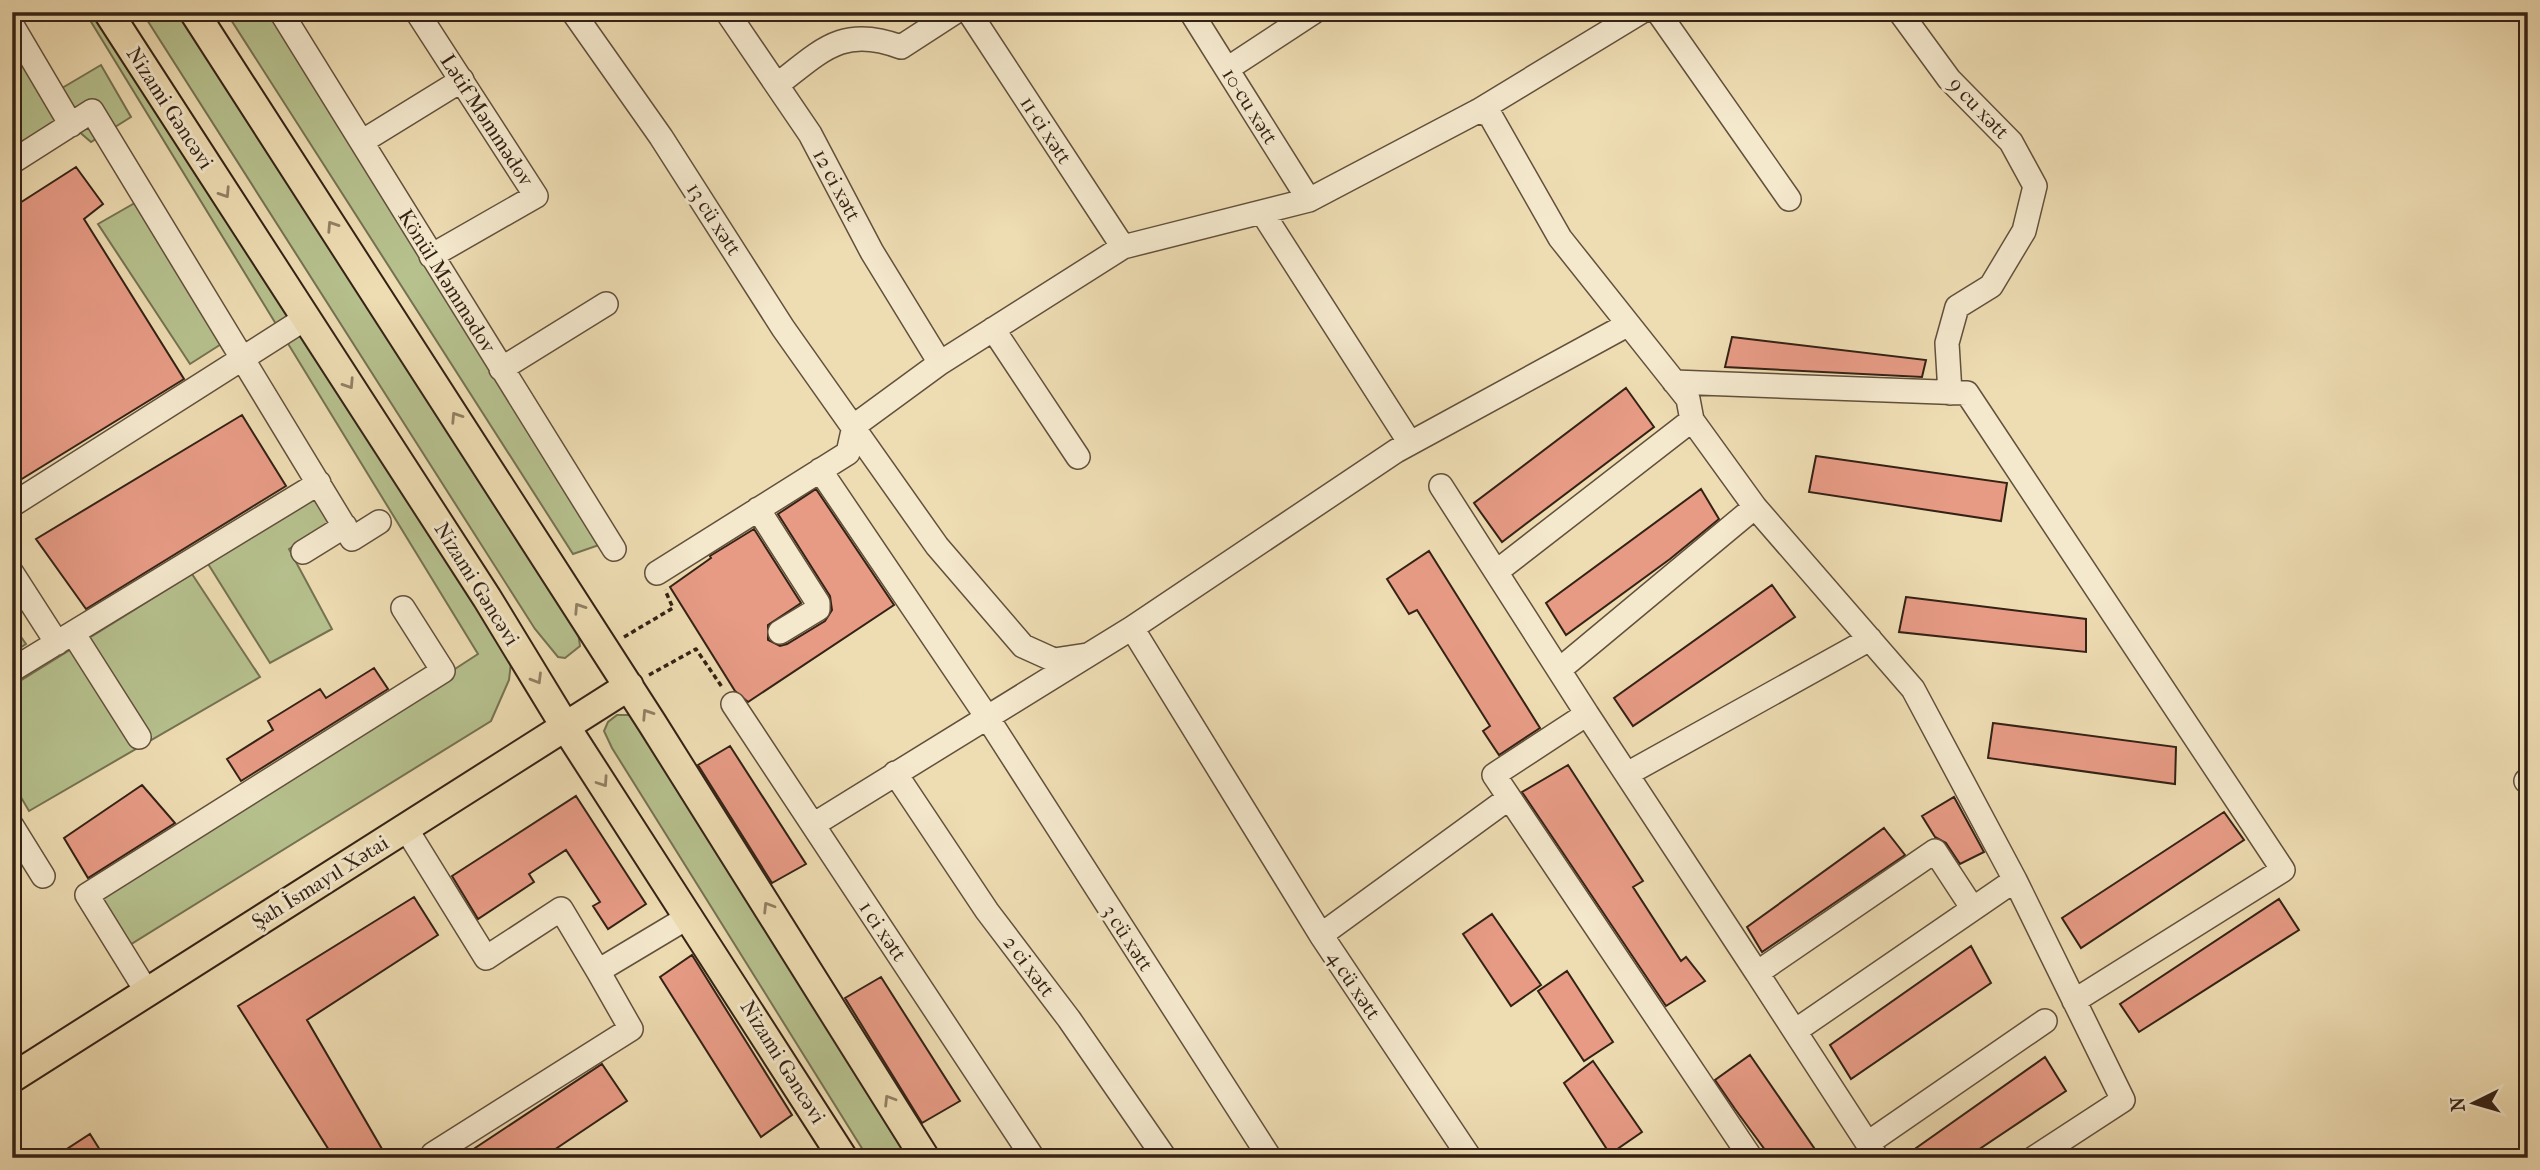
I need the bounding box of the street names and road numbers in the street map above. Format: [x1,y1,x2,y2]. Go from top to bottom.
street label: Nizami Gəncəvi [122,42,218,174]
street label: Lətif Məmmədov [436,50,539,191]
street label: 10-cu xətt [1217,63,1283,149]
street label: 9 cu xətt [1944,72,2015,144]
street label: 11-ci xətt [1015,92,1077,169]
street label: 12 ci xətt [808,145,866,226]
street label: 13 cü xətt [682,178,747,260]
street label: Könül Məmmədov [393,205,501,358]
street label: Nizami Gəncəvi [430,518,524,650]
street label: Şah İsmayıl Xətai [247,830,393,934]
street label: 1 ci xətt [854,896,912,966]
street label: 3 cü xətt [1098,900,1158,976]
street label: 2 ci xətt [998,931,1060,1002]
street label: 4 cü xətt [1322,946,1386,1024]
street label: Nizami Gəncəvi [736,996,830,1128]

